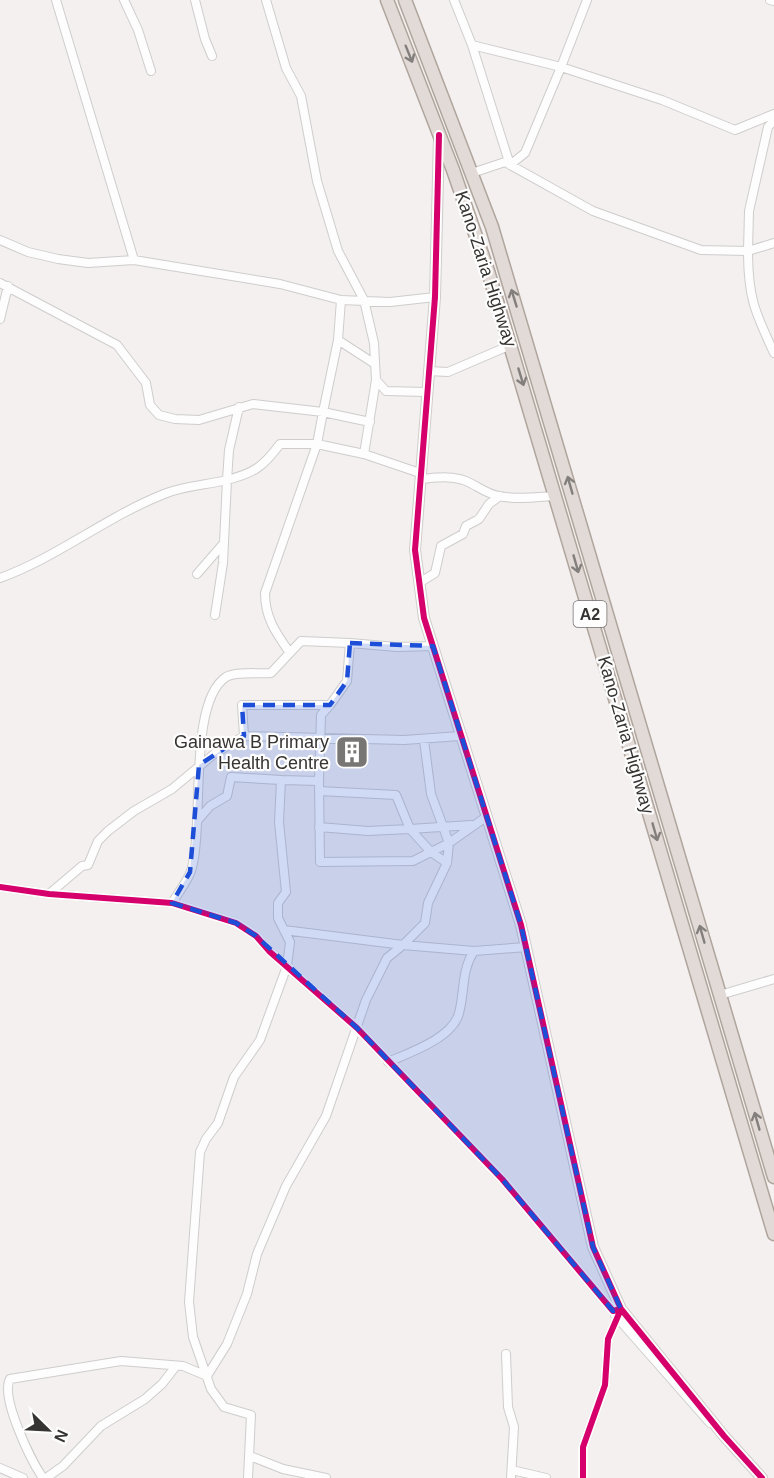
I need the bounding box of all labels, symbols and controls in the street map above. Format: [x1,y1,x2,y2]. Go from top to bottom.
one-way arrow [404,44,415,63]
street label: Kano-Zaria Highway [451,188,521,350]
one-way arrow [508,289,519,308]
one-way arrow [516,367,527,386]
one-way arrow [564,476,575,495]
one-way arrow [571,554,582,573]
road number: A2 [574,601,606,627]
street label: Kano-Zaria Highway [594,654,658,816]
place label: Gainawa B Primary Health Centre [174,732,329,773]
building icon: Gainawa B Primary Health Centre [334,734,370,770]
one-way arrow [650,822,661,841]
one-way arrow [696,925,707,944]
one-way arrow [751,1112,762,1131]
north arrow [18,1400,78,1460]
text: N [51,1427,71,1445]

